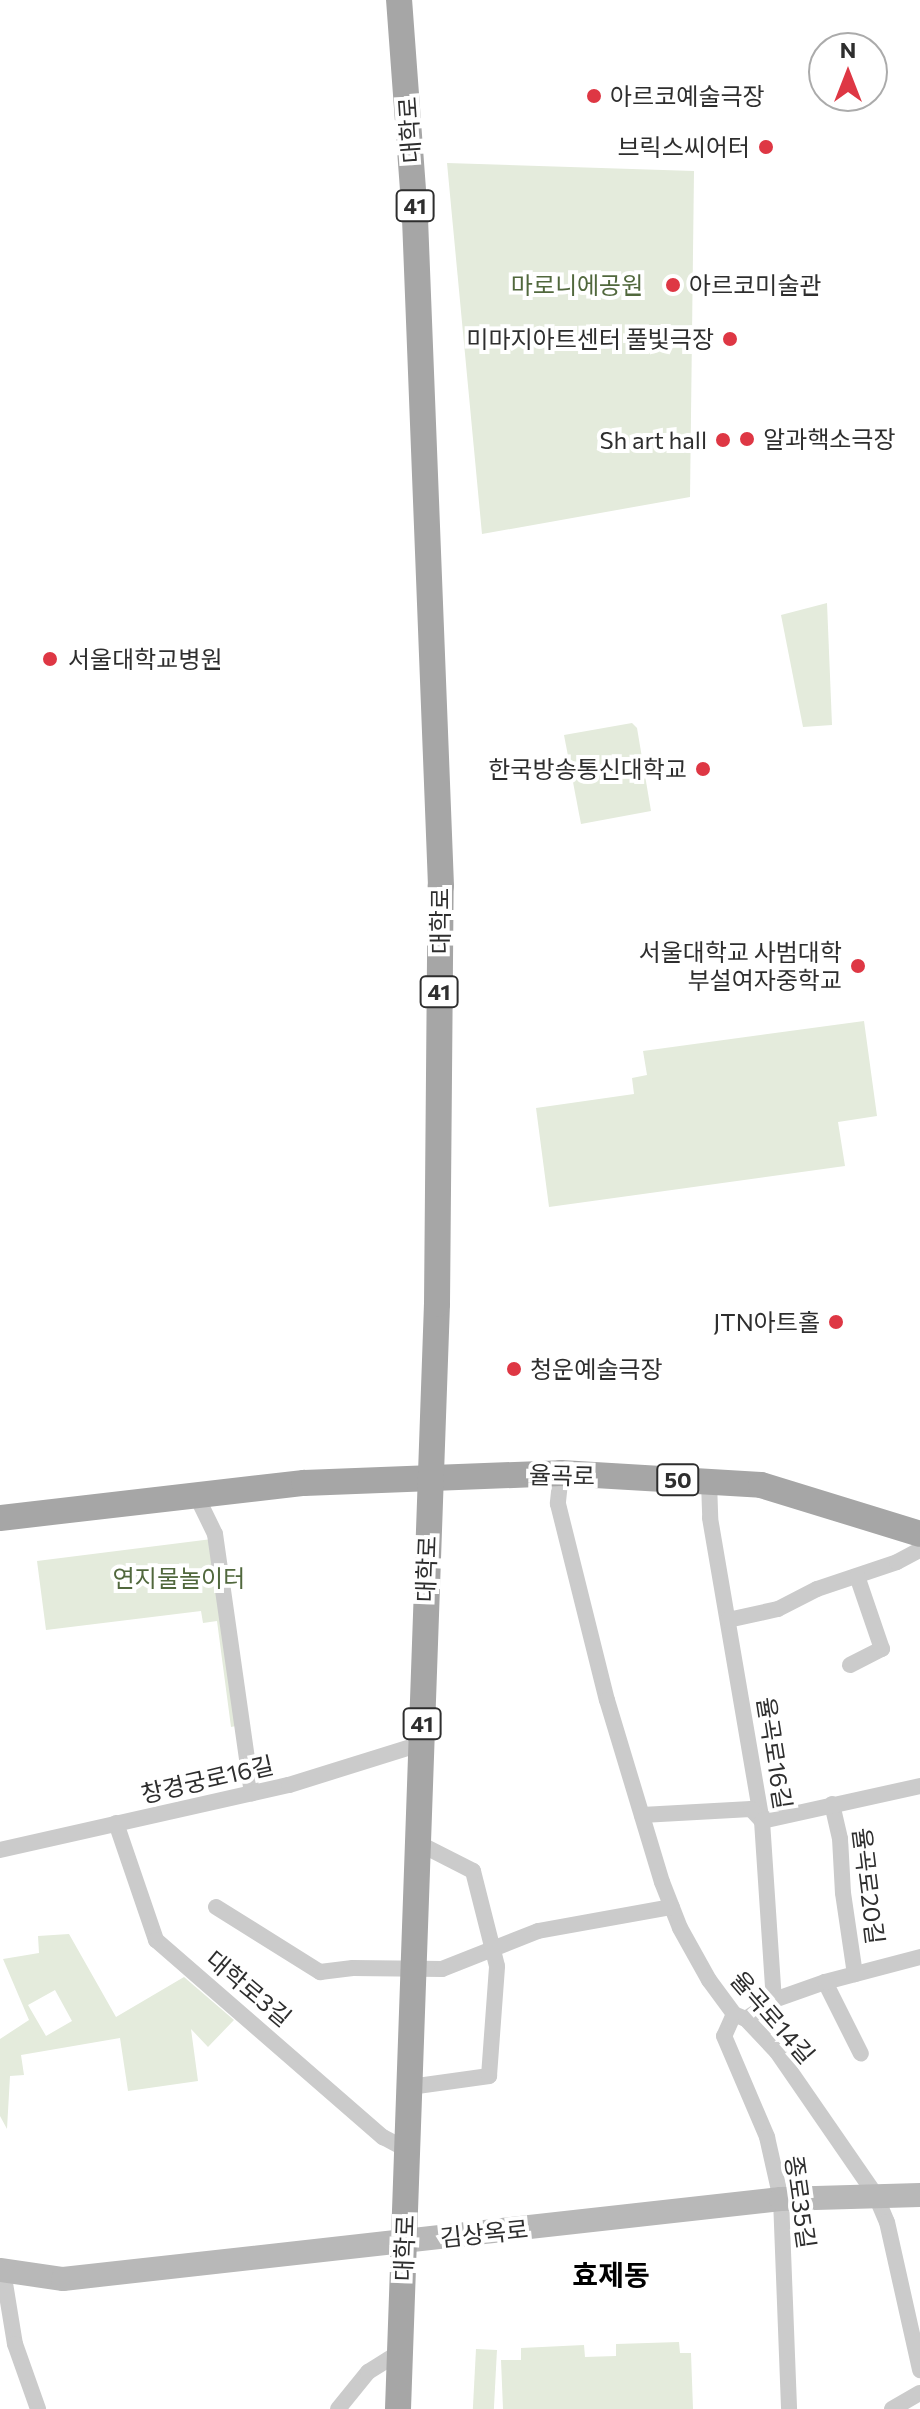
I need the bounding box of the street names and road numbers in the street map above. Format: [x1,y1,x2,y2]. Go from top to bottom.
street label: 대학로 [392,96,426,164]
road number: 41 [395,188,435,224]
street label: 대학로 [426,888,454,954]
road number: 41 [419,974,459,1010]
street label: 율곡로 [529,1460,595,1490]
road number: 50 [656,1462,700,1498]
street label: 대학로 [410,1535,442,1603]
street label: 율곡로16길 [752,1695,798,1811]
road number: 41 [402,1706,442,1742]
street label: 창경궁로16길 [138,1750,276,1808]
street label: 율곡로20길 [848,1826,890,1946]
street label: 대학로3길 [201,1944,297,2032]
street label: 율곡로14길 [725,1965,821,2069]
street label: 종로35길 [780,2154,822,2250]
street label: 대학로 [388,2214,420,2282]
street label: 김상옥로 [439,2214,529,2252]

